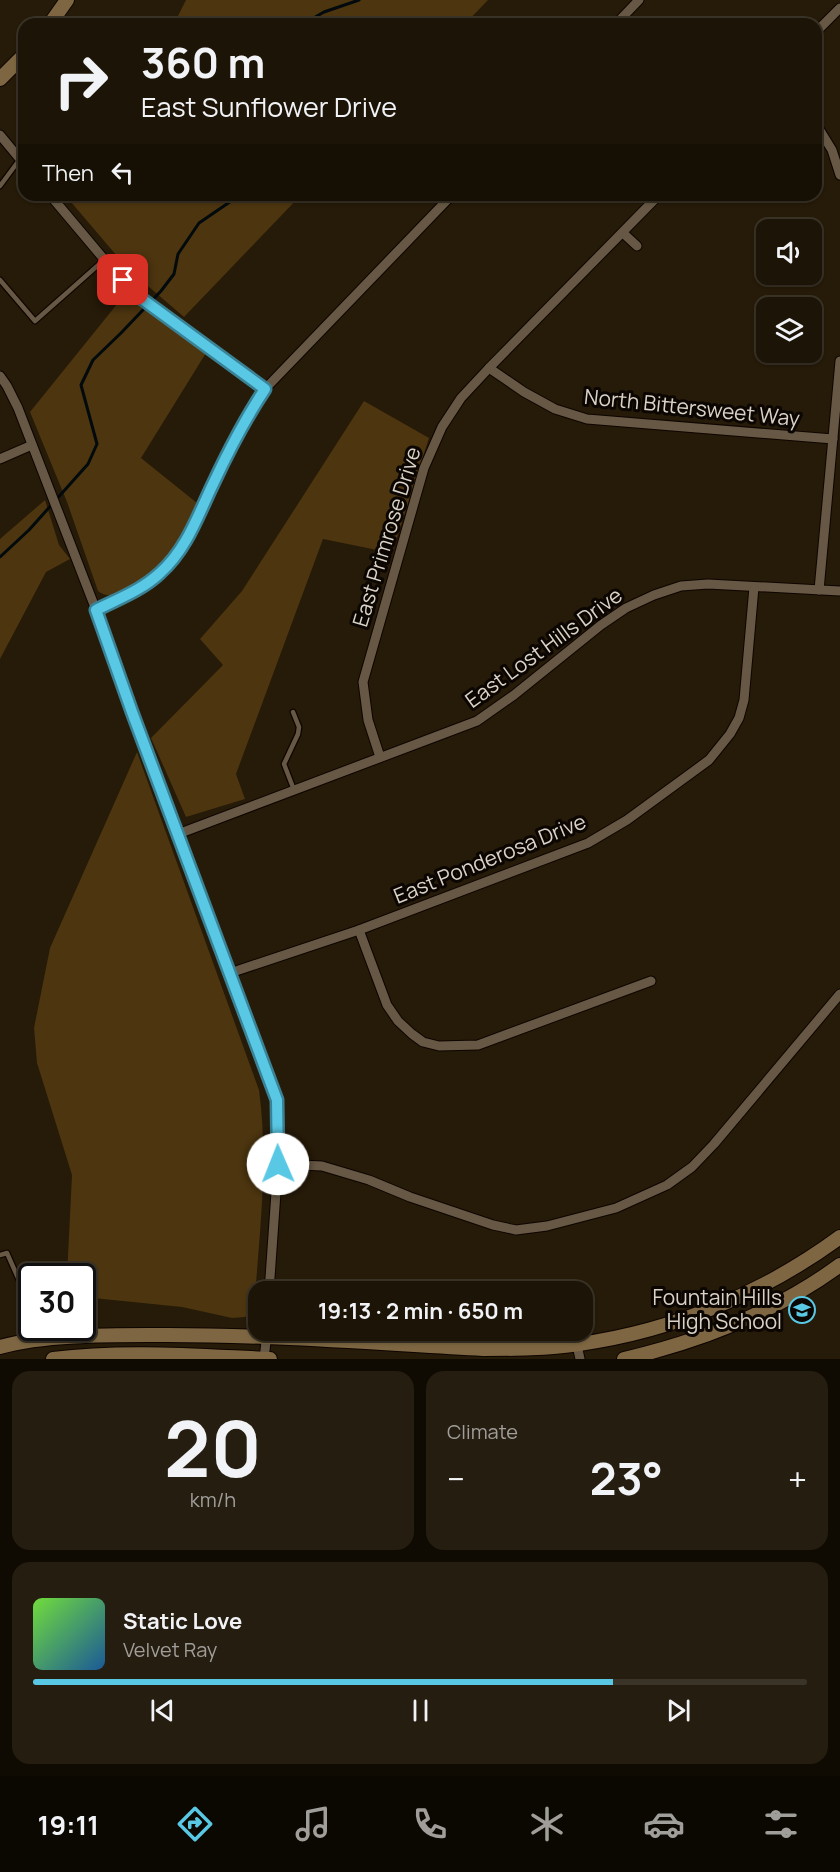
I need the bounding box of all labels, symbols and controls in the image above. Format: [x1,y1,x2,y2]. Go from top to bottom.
text: 360 m [141,33,265,91]
icon: right [42,42,120,120]
text: East Sunflower Drive [141,88,397,125]
icon: left [106,156,139,189]
text: Then [42,158,94,188]
map controls [756,219,822,363]
button: sound [756,219,822,285]
pin [97,254,148,305]
icon: arrive [106,263,139,296]
button: layers [756,297,822,363]
street label: North Bittersweet Way [583,382,801,432]
street label: East Primrose Drive [345,443,427,630]
street label: East Lost Hills Drive [459,581,627,714]
street label: East Ponderosa Drive [389,807,590,909]
position arrow [246,1132,310,1196]
speed limit sign: 30 [18,1263,96,1341]
place label: Fountain Hills High School [653,1283,782,1335]
school or university icon: Fountain Hills High School [787,1295,817,1325]
text: 19:13 · 2 min · 650 m [318,1296,523,1326]
text: 20 [164,1394,262,1500]
text: Climate [447,1418,518,1445]
text: 23° [590,1447,663,1509]
text: − [447,1456,465,1501]
text: + [788,1456,807,1501]
text: km/h [190,1486,236,1513]
text: Static Love [123,1606,242,1636]
text: Velvet Ray [123,1636,217,1663]
icon: previous [146,1694,179,1727]
icon: pause [404,1694,437,1727]
icon: next [662,1694,695,1727]
icon: directions [174,1803,216,1845]
icon: music [292,1803,334,1845]
icon: phone [409,1803,451,1845]
icon: climate [526,1803,568,1845]
icon: car [643,1803,685,1845]
icon: filters [760,1803,802,1845]
text: 19:11 [38,1806,99,1843]

